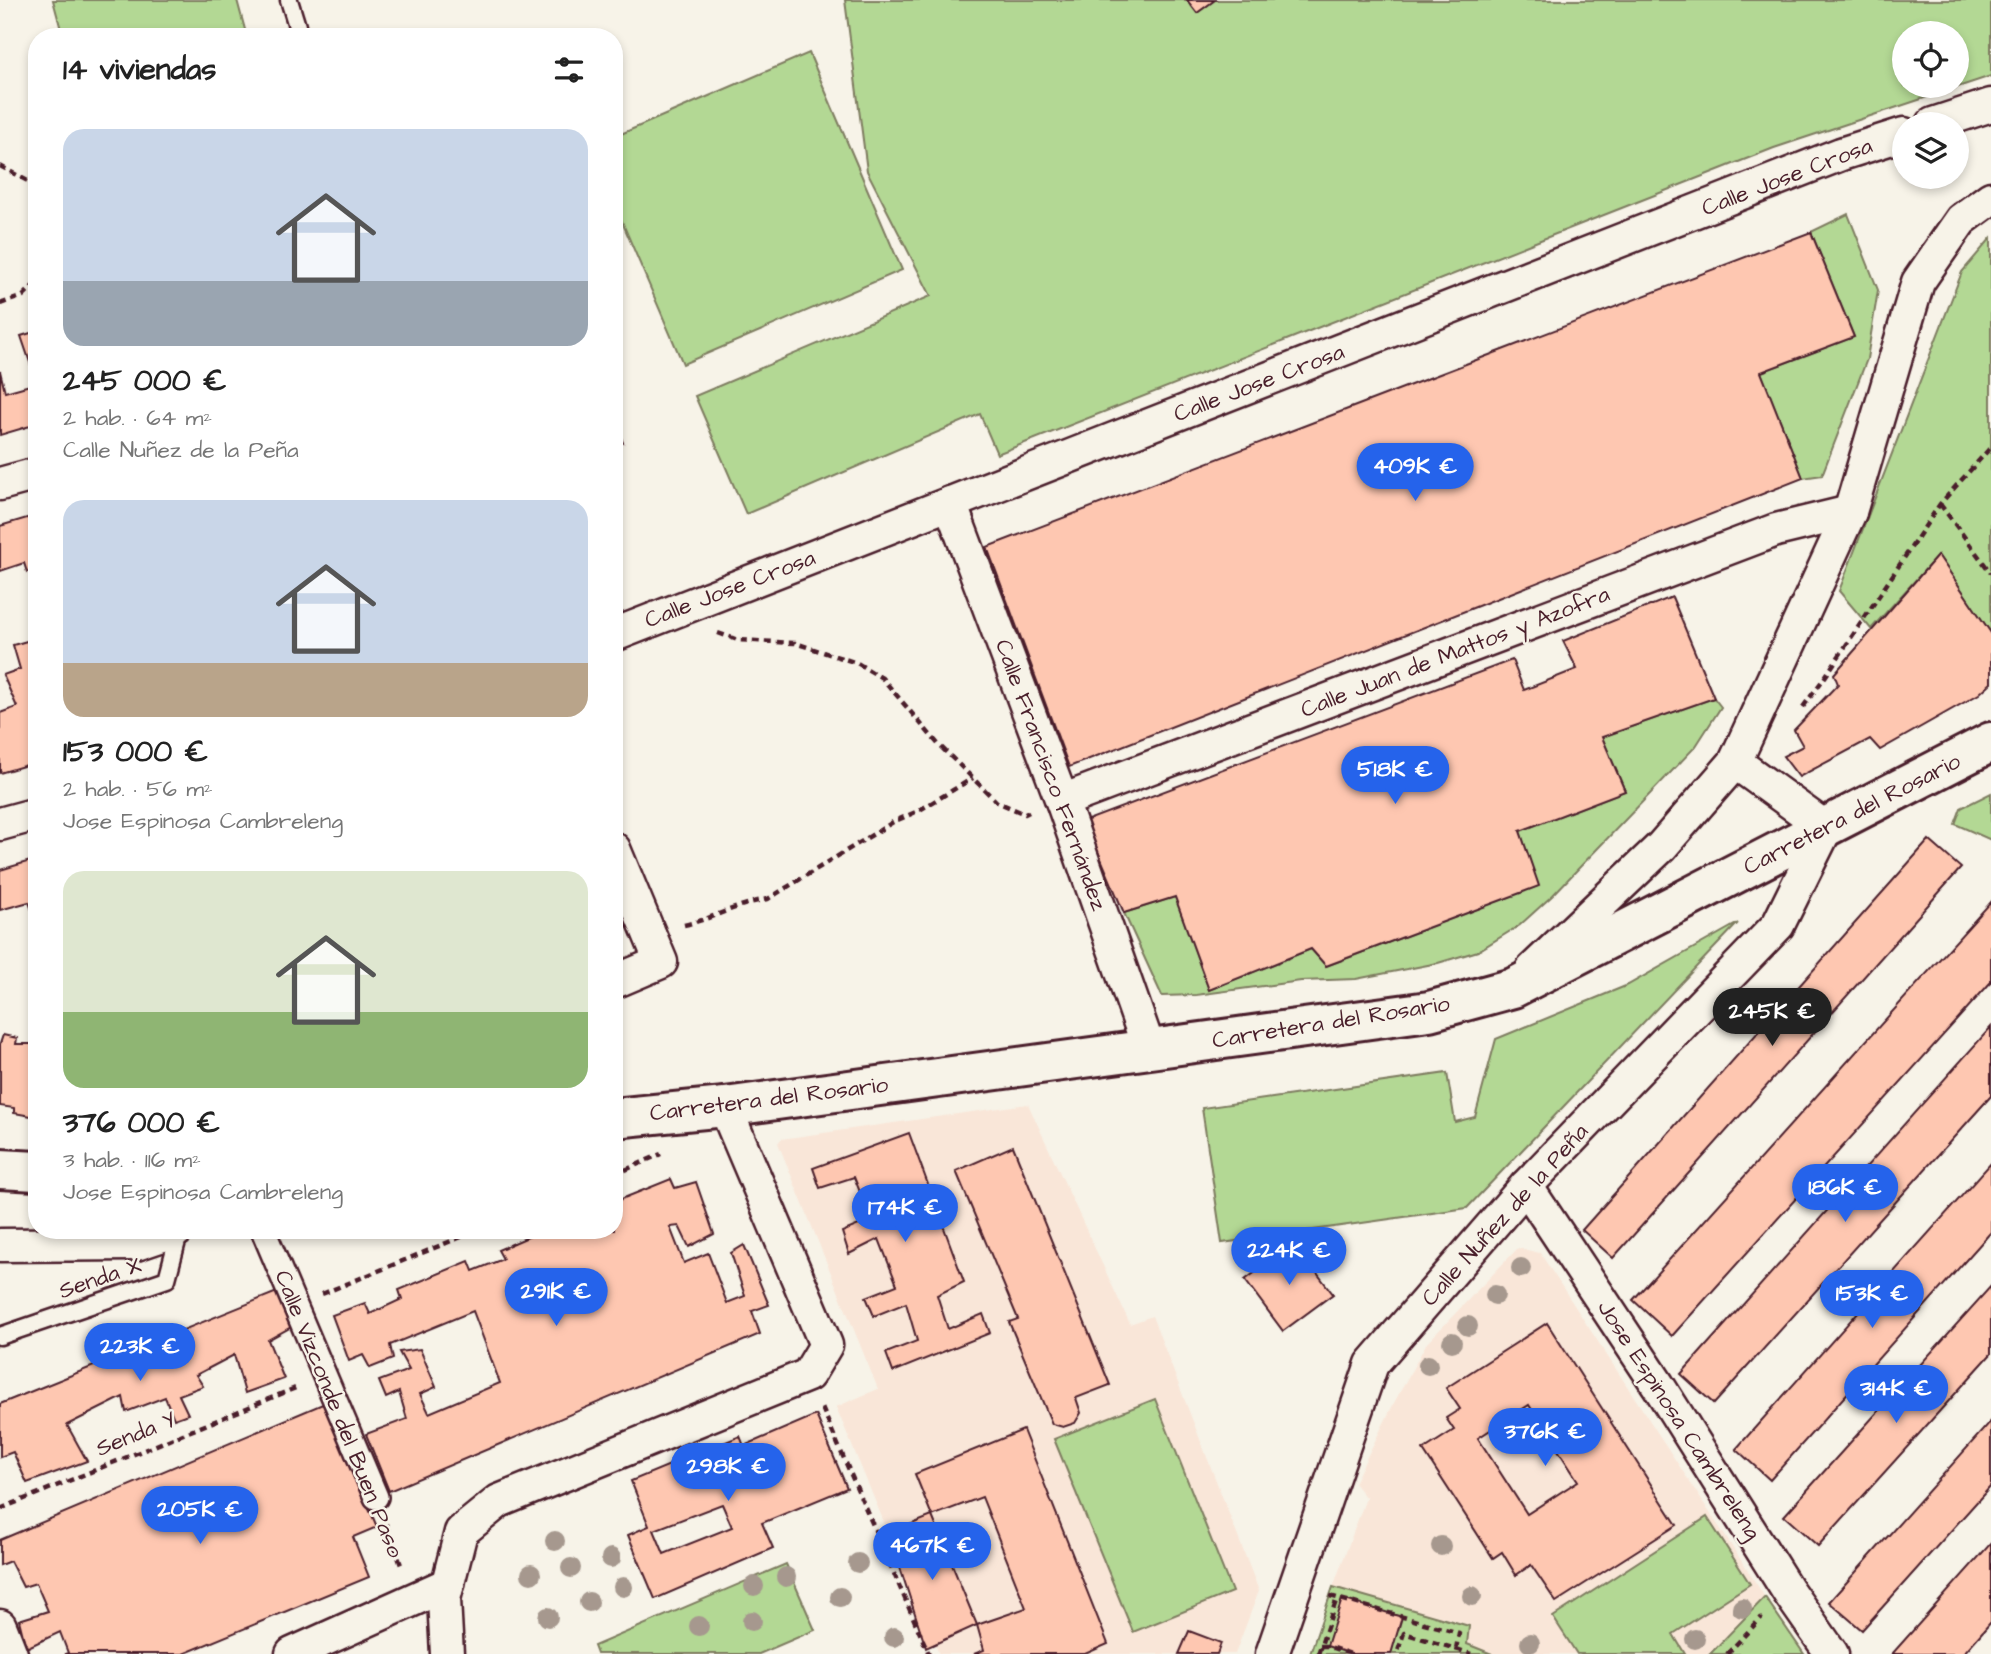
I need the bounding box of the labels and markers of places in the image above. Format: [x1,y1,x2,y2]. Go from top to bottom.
pin: 409K € [1358,444,1472,503]
pin: 518K € [1338,746,1452,806]
pin: 245K € [1715,988,1829,1048]
pin: 186K € [1788,1164,1902,1224]
pin: 174K € [848,1184,962,1244]
pin: 224K € [1232,1228,1346,1287]
pin: 291K € [499,1268,613,1328]
pin: 153K € [1815,1270,1929,1330]
pin: 223K € [83,1324,197,1383]
pin: 314K € [1839,1366,1953,1425]
pin: 376K € [1488,1408,1602,1468]
pin: 298K € [671,1444,785,1503]
pin: 205K € [143,1486,257,1546]
pin: 467K € [875,1522,989,1582]

